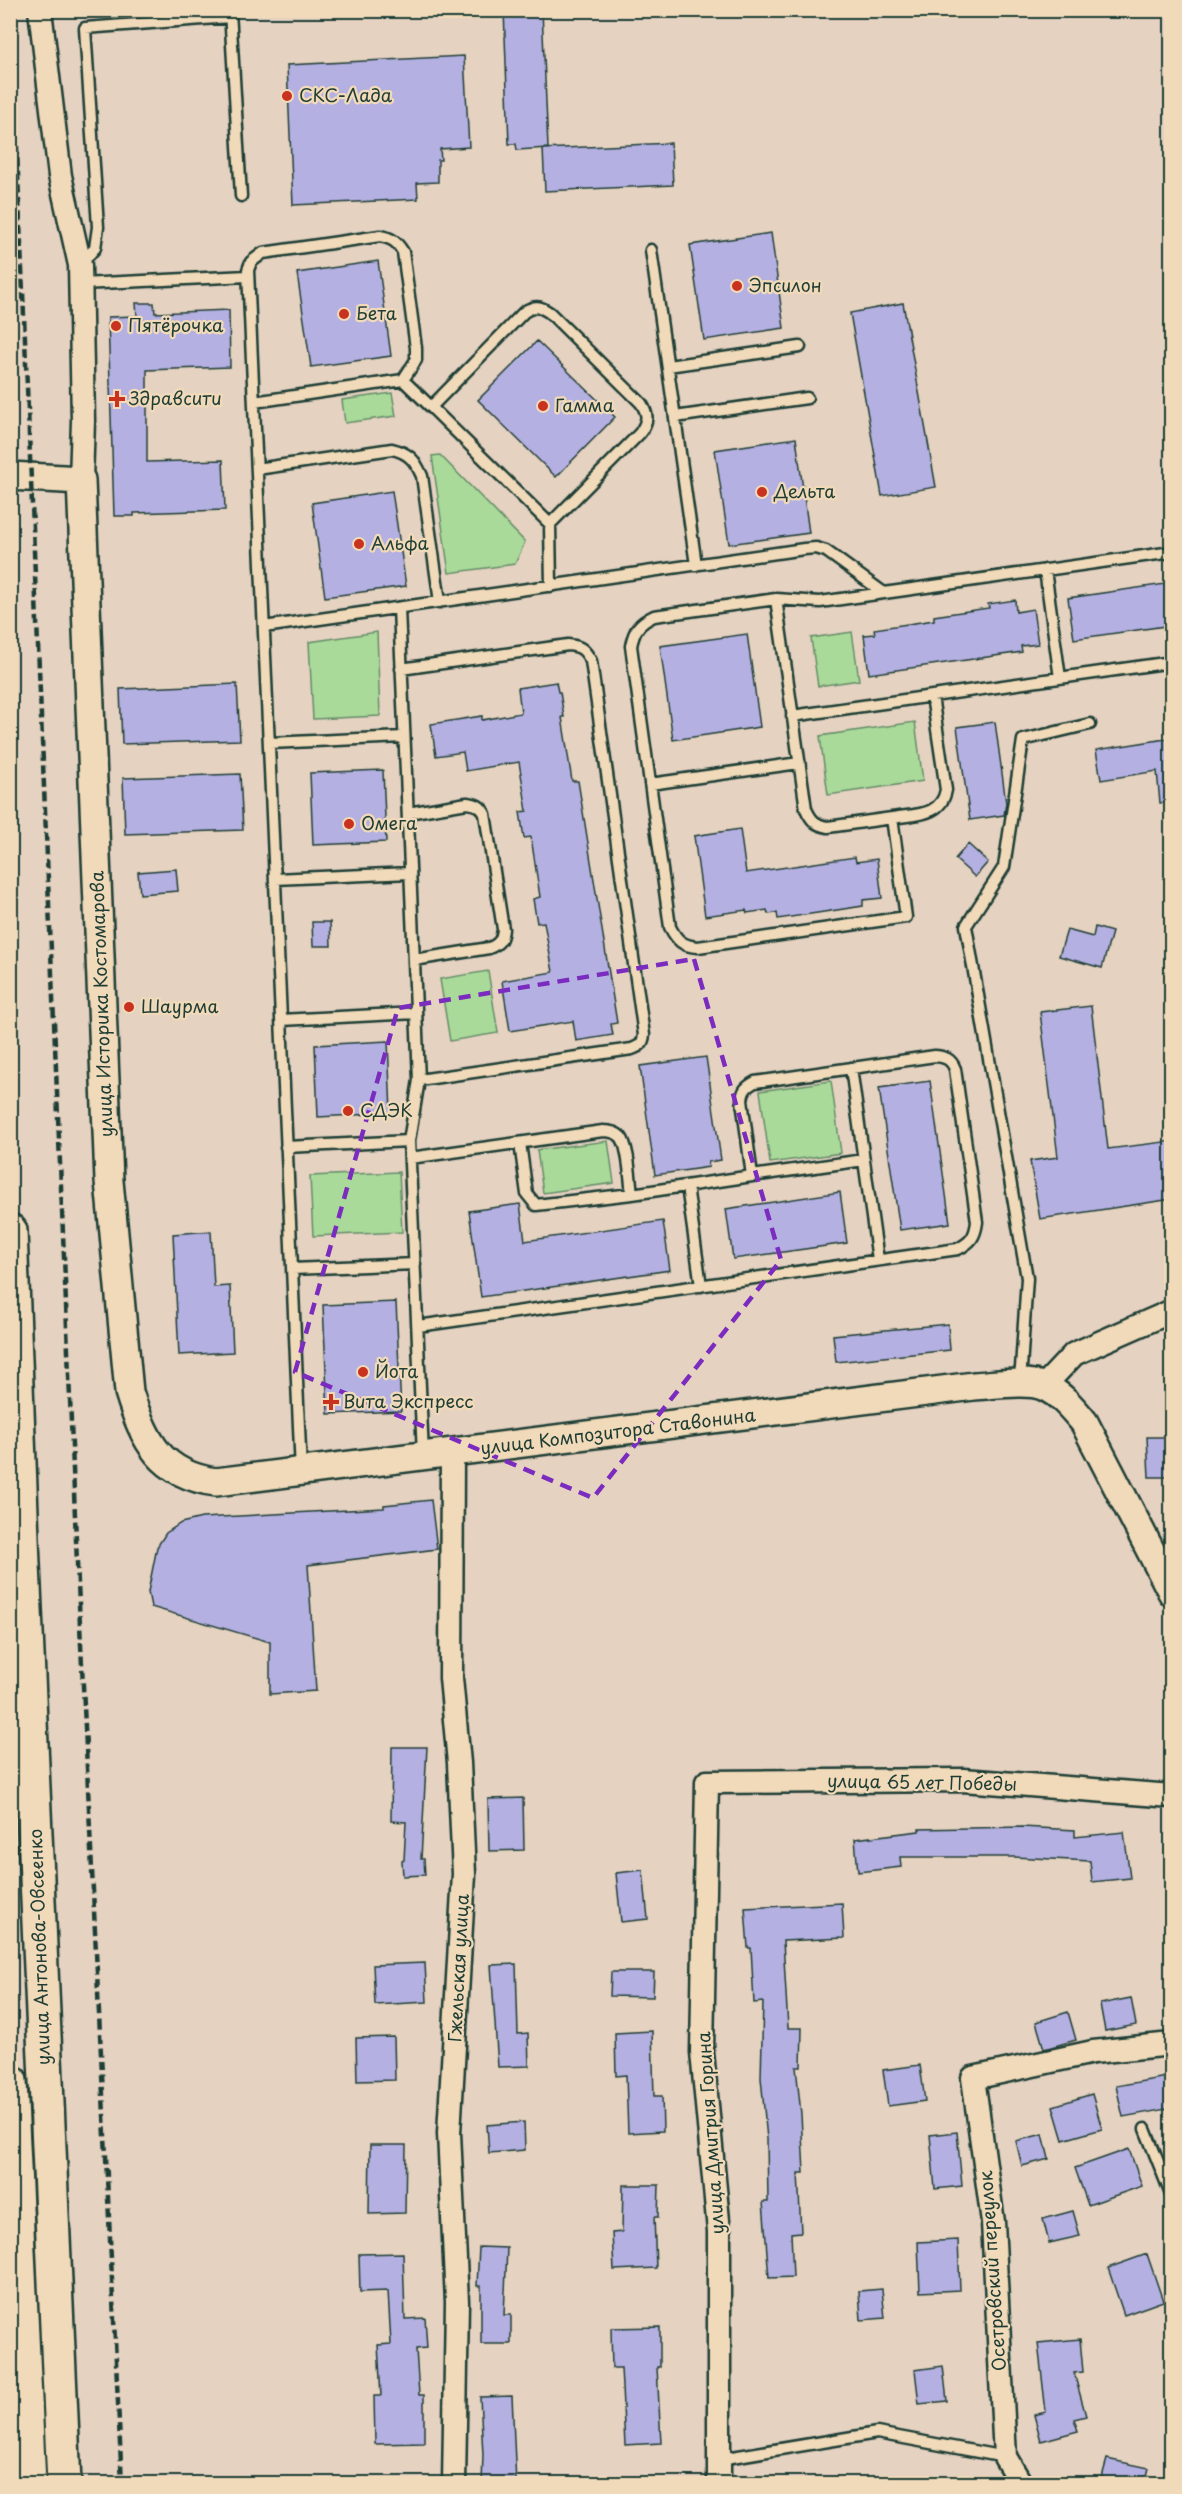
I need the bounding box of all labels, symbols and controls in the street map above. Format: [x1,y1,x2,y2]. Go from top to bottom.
place label: СКС-Лада [299,81,393,108]
marker: СКС-Лада [280,89,294,103]
place label: Эпсилон [749,271,822,298]
marker: Эпсилон [730,279,744,293]
place label: Бета [356,299,397,326]
marker: Бета [337,307,351,321]
place label: Пятёрочка [128,311,224,338]
marker: Пятёрочка [109,319,123,333]
place label: Здравсити [128,384,222,411]
place label: Гамма [555,391,615,418]
marker: Здравсити [110,392,124,406]
marker: Гамма [536,399,550,413]
place label: Дельта [773,477,835,504]
marker: Дельта [755,485,769,499]
place label: Альфа [371,529,430,556]
marker: Альфа [352,537,366,551]
place label: Омега [361,809,418,836]
marker: Омега [342,817,356,831]
street label: улица Историка Костомарова [82,870,119,1138]
place label: Шаурма [141,992,219,1019]
marker: Шаурма [122,1000,136,1014]
place label: СДЭК [360,1096,413,1123]
marker: СДЭК [341,1104,355,1118]
place label: Йота [375,1357,418,1384]
marker: Йота [356,1365,370,1379]
place label: Вита Экспресс [343,1387,474,1414]
marker: Вита Экспресс [324,1395,338,1409]
street label: улица Композитора Ставонина [479,1400,758,1461]
street label: улица 65 лет Победы [827,1766,1017,1797]
street label: улица Антонова-Овсеенко [21,1828,56,2066]
street label: Гжельская улица [440,1892,475,2043]
street label: улица Дмитрия Горина [689,2030,730,2235]
street label: Осетровский переулок [971,2170,1012,2372]

